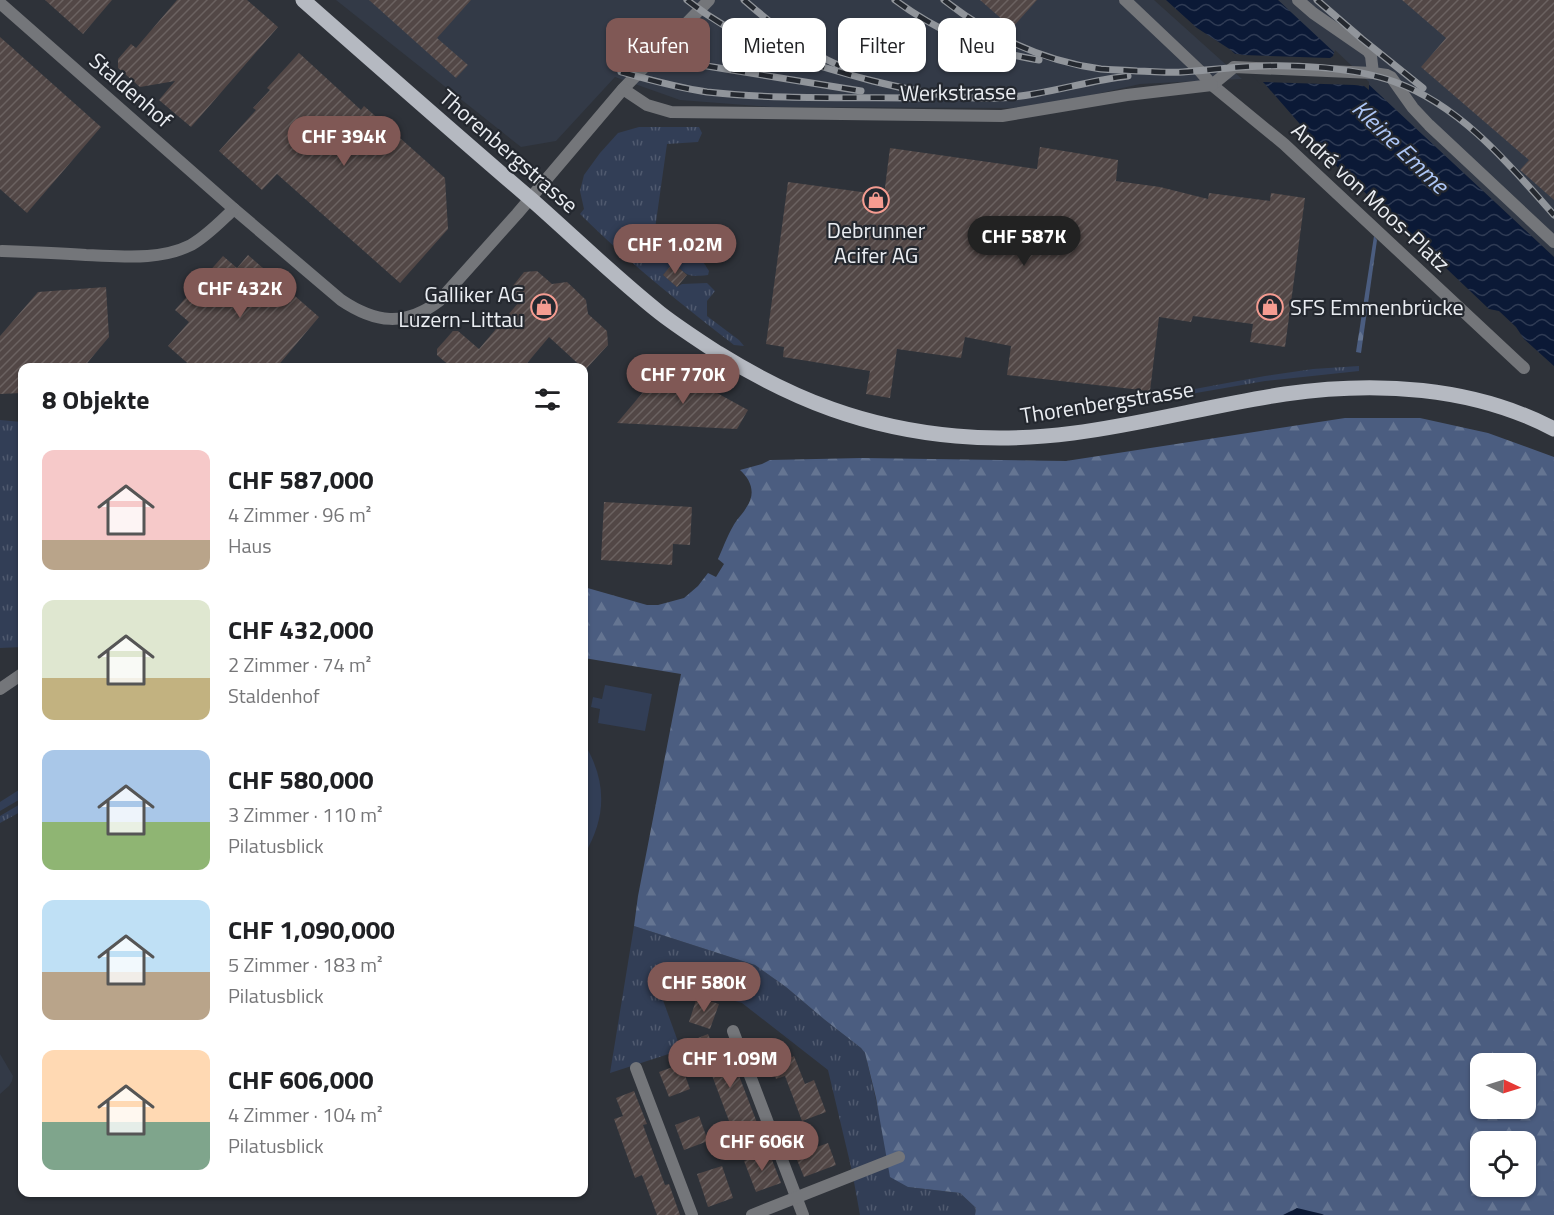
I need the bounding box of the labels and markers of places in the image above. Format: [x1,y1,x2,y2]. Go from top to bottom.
pin: CHF 394K [282,116,406,167]
shop icon: Debrunner Acifer AG [861,185,891,215]
place label: Debrunner Acifer AG [827,213,926,272]
pin: CHF 587K [962,216,1086,267]
pin: CHF 1.02M [606,224,744,275]
pin: CHF 432K [178,268,302,319]
place label: Galliker AG Luzern-Littau [398,277,524,336]
place label: SFS Emmenbrücke [1290,290,1464,324]
shop icon: Galliker AG Luzern-Littau [529,292,559,322]
shop icon: SFS Emmenbrücke [1255,292,1285,322]
pin: CHF 770K [621,354,745,405]
pin: CHF 580K [642,962,766,1013]
pin: CHF 1.09M [661,1038,799,1089]
pin: CHF 606K [700,1121,824,1172]

